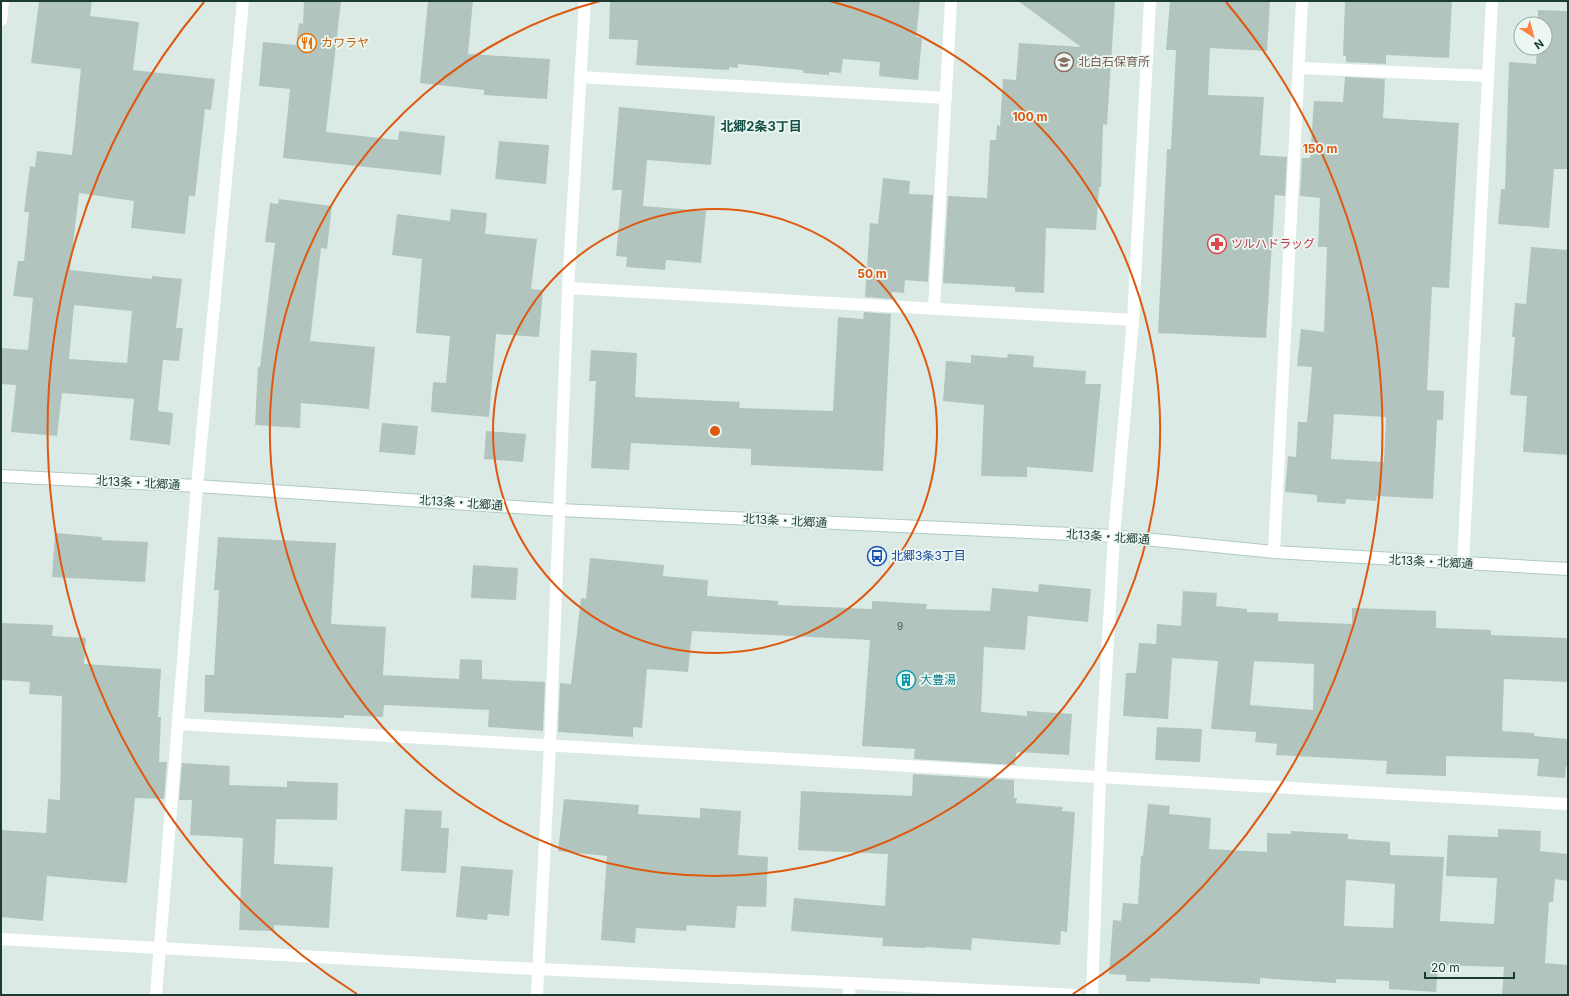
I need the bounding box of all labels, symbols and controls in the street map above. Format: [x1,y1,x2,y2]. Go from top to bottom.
north arrow [1513,16,1553,56]
restaurant icon: カワラヤ [296,32,318,54]
place label: カワラヤ [321,35,369,50]
text: N [1531,36,1546,52]
school or university icon: 北白石保育所 [1053,51,1075,73]
place label: 北白石保育所 [1078,54,1150,69]
text: 100 m [1012,109,1048,124]
district label: 北郷2条3丁目 [720,118,802,134]
text: 150 m [1303,141,1337,156]
pharmacy icon: ツルハドラッグ [1206,233,1228,255]
place label: ツルハドラッグ [1231,236,1315,251]
text: 50 m [857,266,887,281]
centre of rings [708,424,722,438]
street label: 北13条・北郷通 [96,473,181,492]
street label: 北13条・北郷通 [418,492,504,513]
street label: 北13条・北郷通 [743,511,828,530]
street label: 北13条・北郷通 [1065,526,1151,547]
bus stop icon: 北郷3条3丁目 [866,545,888,567]
place label: 北郷3条3丁目 [891,548,966,563]
street label: 北13条・北郷通 [1389,552,1474,571]
house number: 9 [897,620,903,632]
building icon: 大豊湯 [895,669,917,691]
place label: 大豊湯 [920,672,956,687]
scale bar [1425,954,1514,980]
text: 20 m [1431,960,1460,975]

